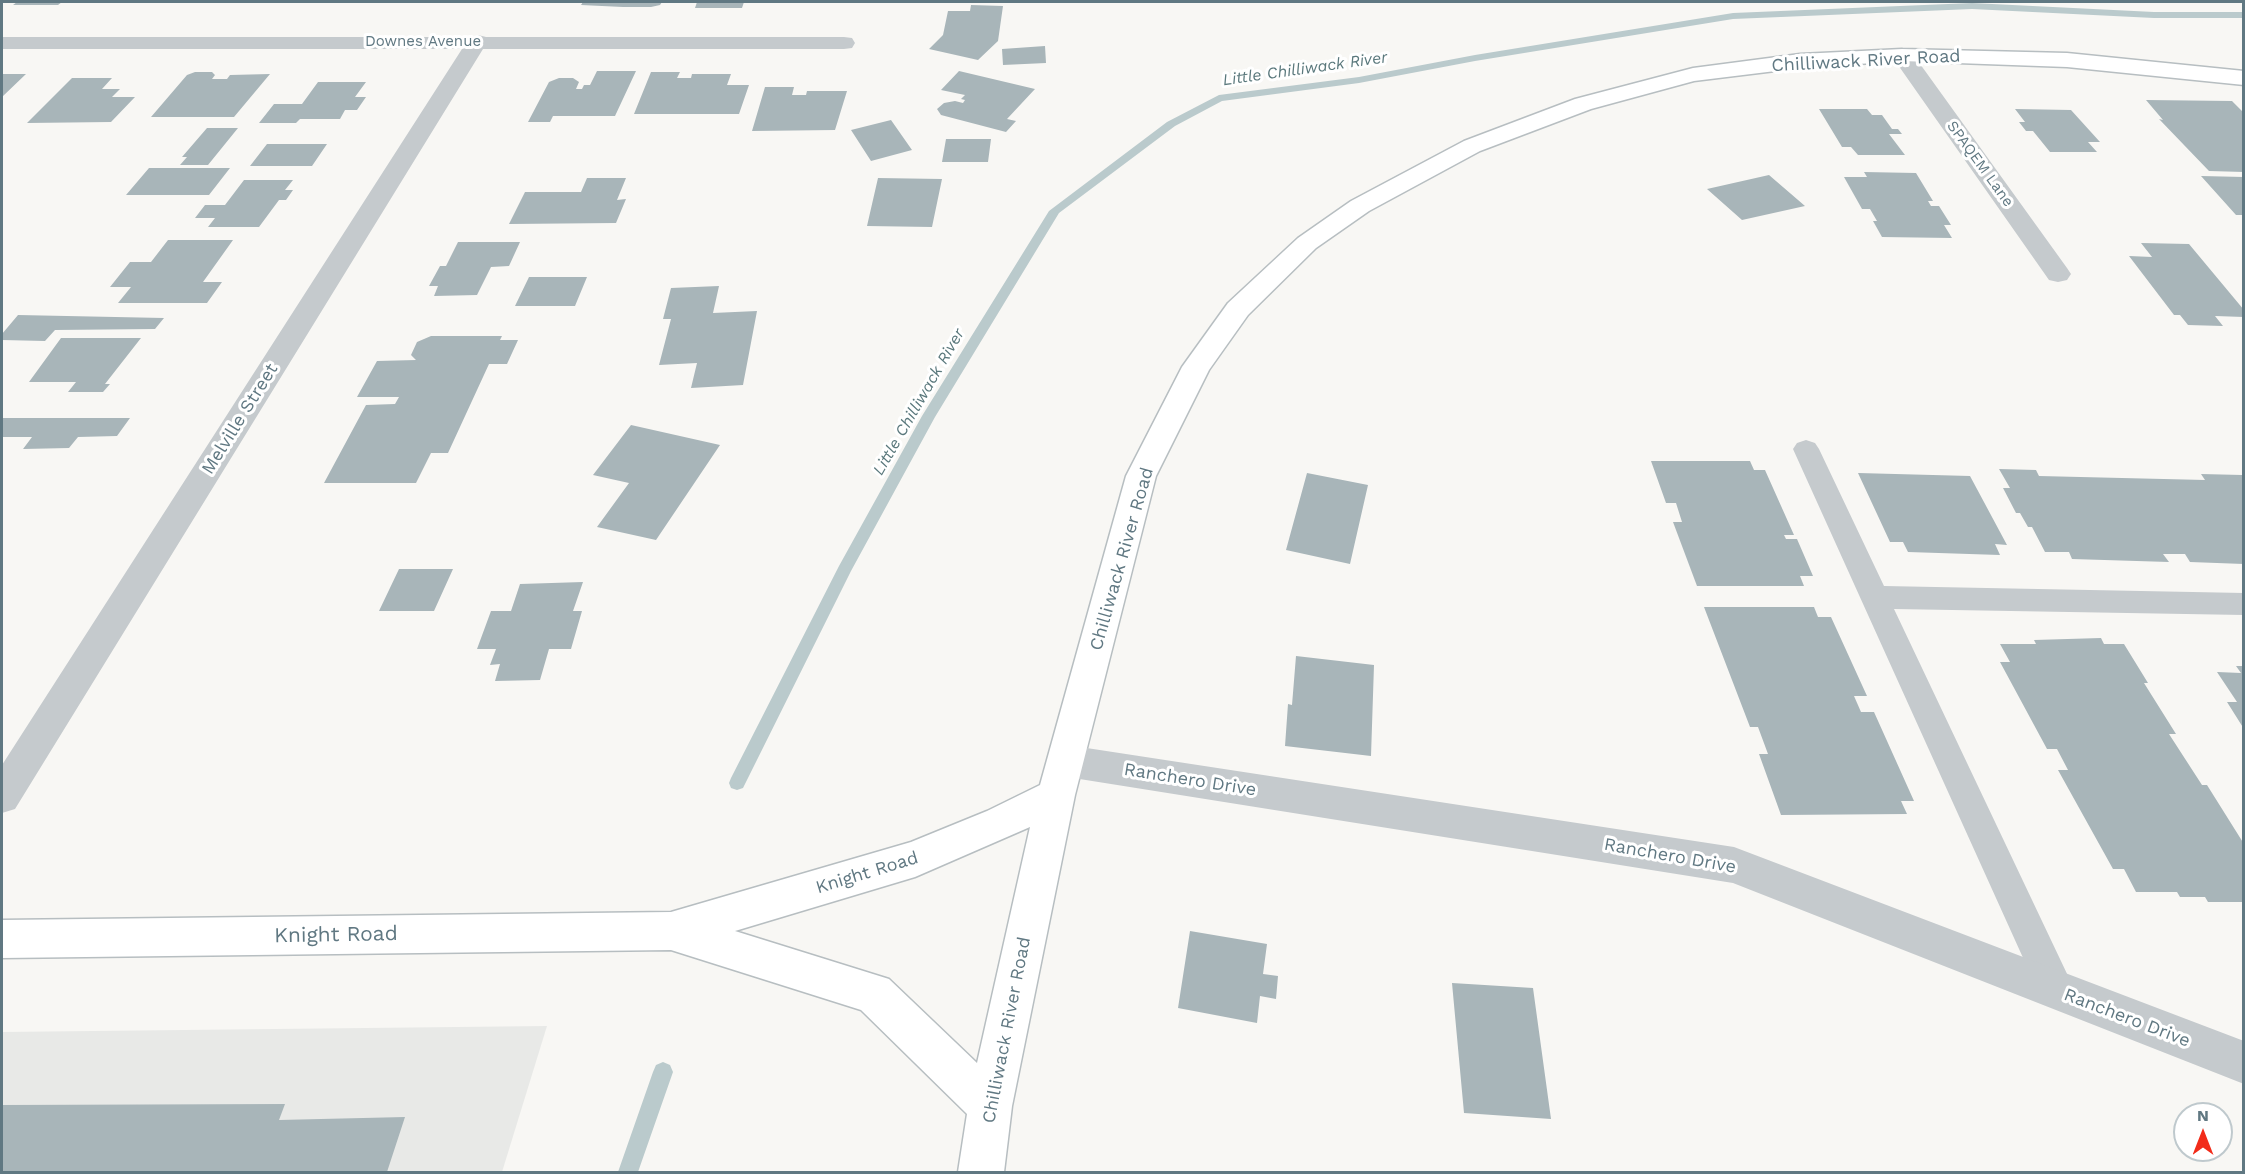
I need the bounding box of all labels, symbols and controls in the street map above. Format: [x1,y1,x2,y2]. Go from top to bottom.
street label: Downes Avenue [365,33,481,51]
street label: Chilliwack River Road [1771,45,1961,77]
water label: Little Chilliwack River [1221,48,1389,90]
street label: SPAQEM Lane [1943,118,2017,210]
water label: Little Chilliwack River [869,325,969,479]
street label: Melville Street [197,360,283,478]
street label: Chilliwack River Road [1086,465,1158,653]
street label: Ranchero Drive [1122,759,1258,801]
street label: Ranchero Drive [1602,834,1738,878]
street label: Knight Road [813,847,921,899]
street label: Knight Road [274,921,398,949]
street label: Chilliwack River Road [978,935,1036,1125]
street label: Ranchero Drive [2061,984,2193,1052]
north arrow [2173,1102,2233,1162]
text: N [2197,1106,2209,1125]

